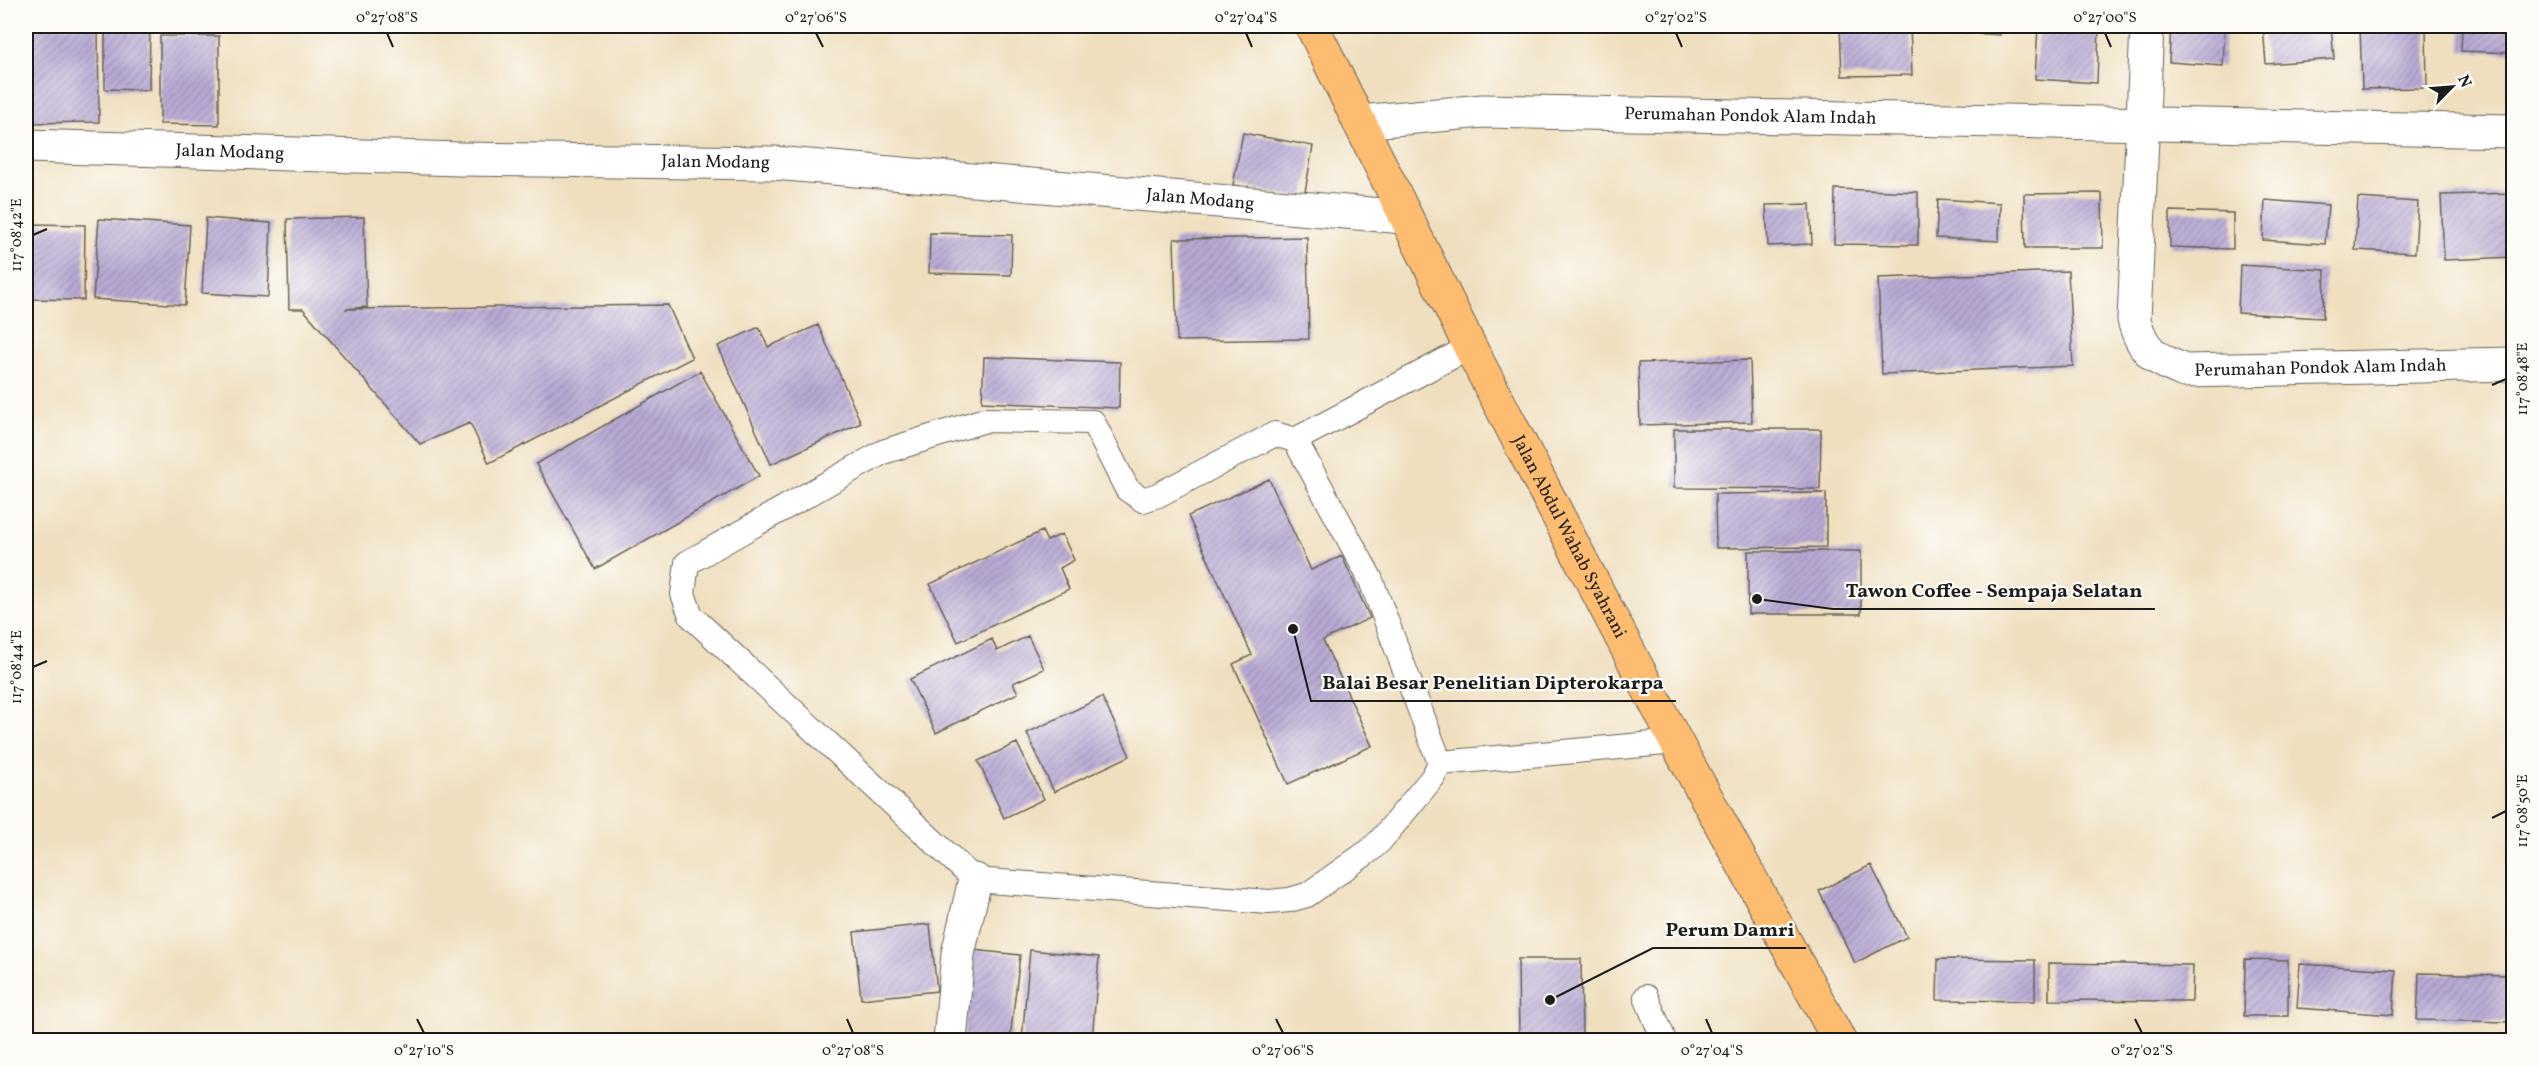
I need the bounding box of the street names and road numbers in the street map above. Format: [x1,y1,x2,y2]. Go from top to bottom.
street label: Perumahan Pondok Alam Indah [1624,101,1877,131]
street label: Jalan Modang [175,138,285,166]
street label: Jalan Modang [661,149,770,175]
street label: Jalan Modang [1145,182,1255,217]
street label: Perumahan Pondok Alam Indah [2194,353,2447,383]
street label: Jalan Abdul Wahab Syahrani [1506,431,1632,643]

